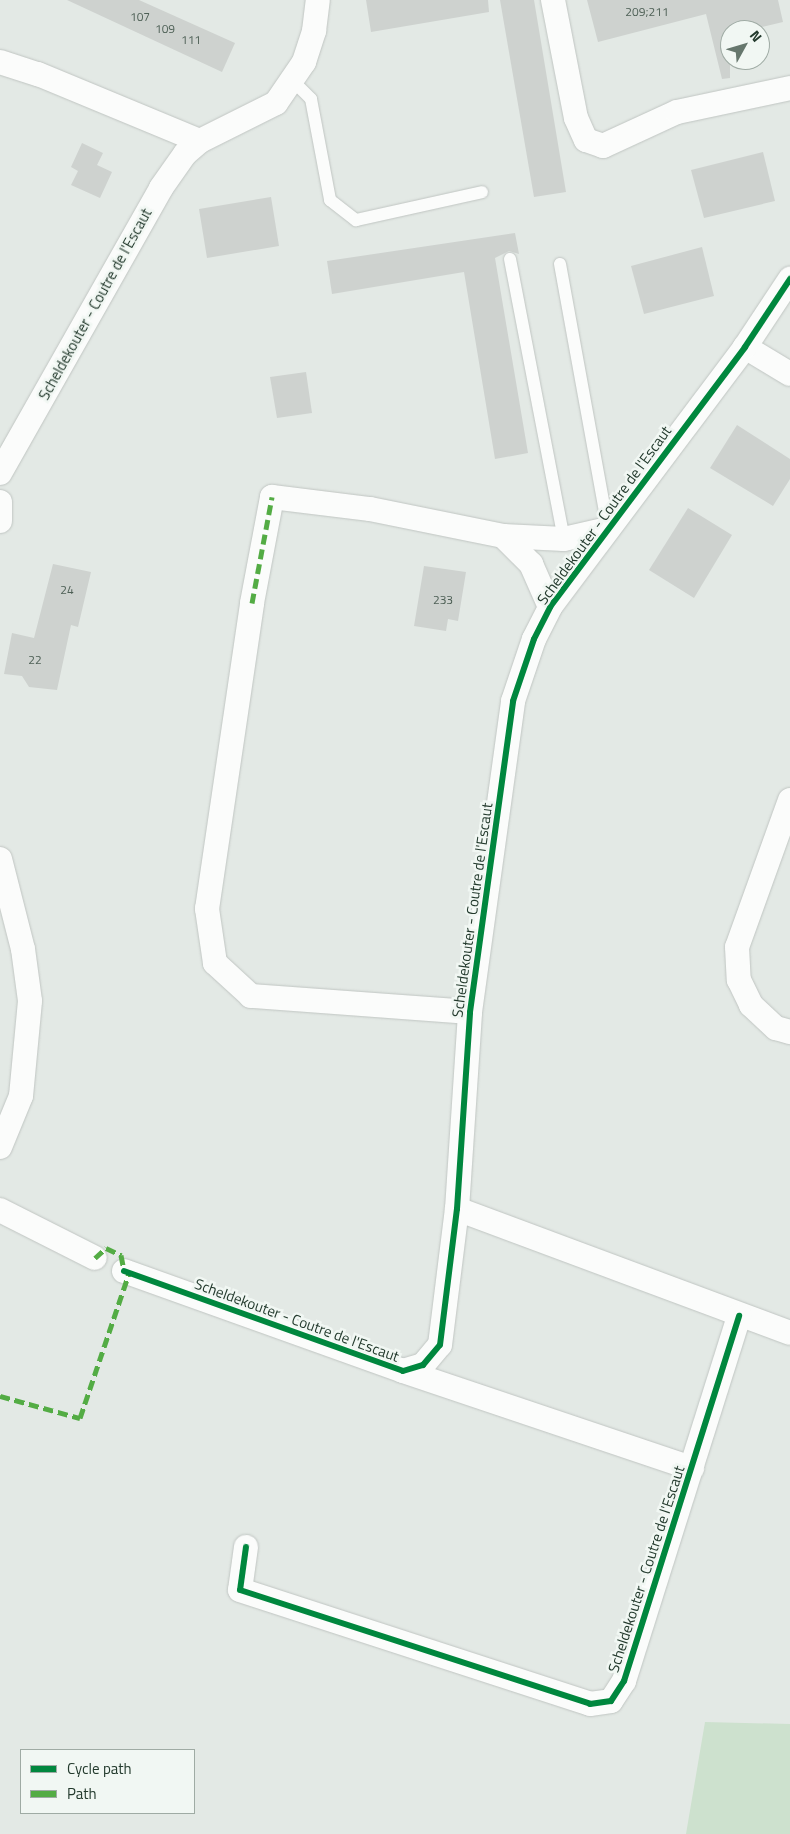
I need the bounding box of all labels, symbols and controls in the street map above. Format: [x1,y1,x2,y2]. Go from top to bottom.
house number: 209;211 [625,5,669,19]
house number: 107 [130,10,150,24]
north arrow [720,20,770,70]
house number: 109 [155,22,175,36]
text: N [745,25,767,46]
house number: 111 [181,33,201,47]
street label: Scheldekouter - Coutre de l'Escaut [35,205,155,403]
street label: Scheldekouter - Coutre de l'Escaut [533,422,675,608]
house number: 24 [60,583,74,597]
house number: 233 [433,593,453,607]
house number: 22 [28,653,42,667]
street label: Scheldekouter - Coutre de l'Escaut [448,802,496,1018]
street label: Scheldekouter - Coutre de l'Escaut [192,1275,402,1365]
street label: Scheldekouter - Coutre de l'Escaut [604,1463,688,1675]
legend [20,1749,195,1814]
text: Cycle path [67,1757,132,1780]
text: Path [67,1782,97,1805]

